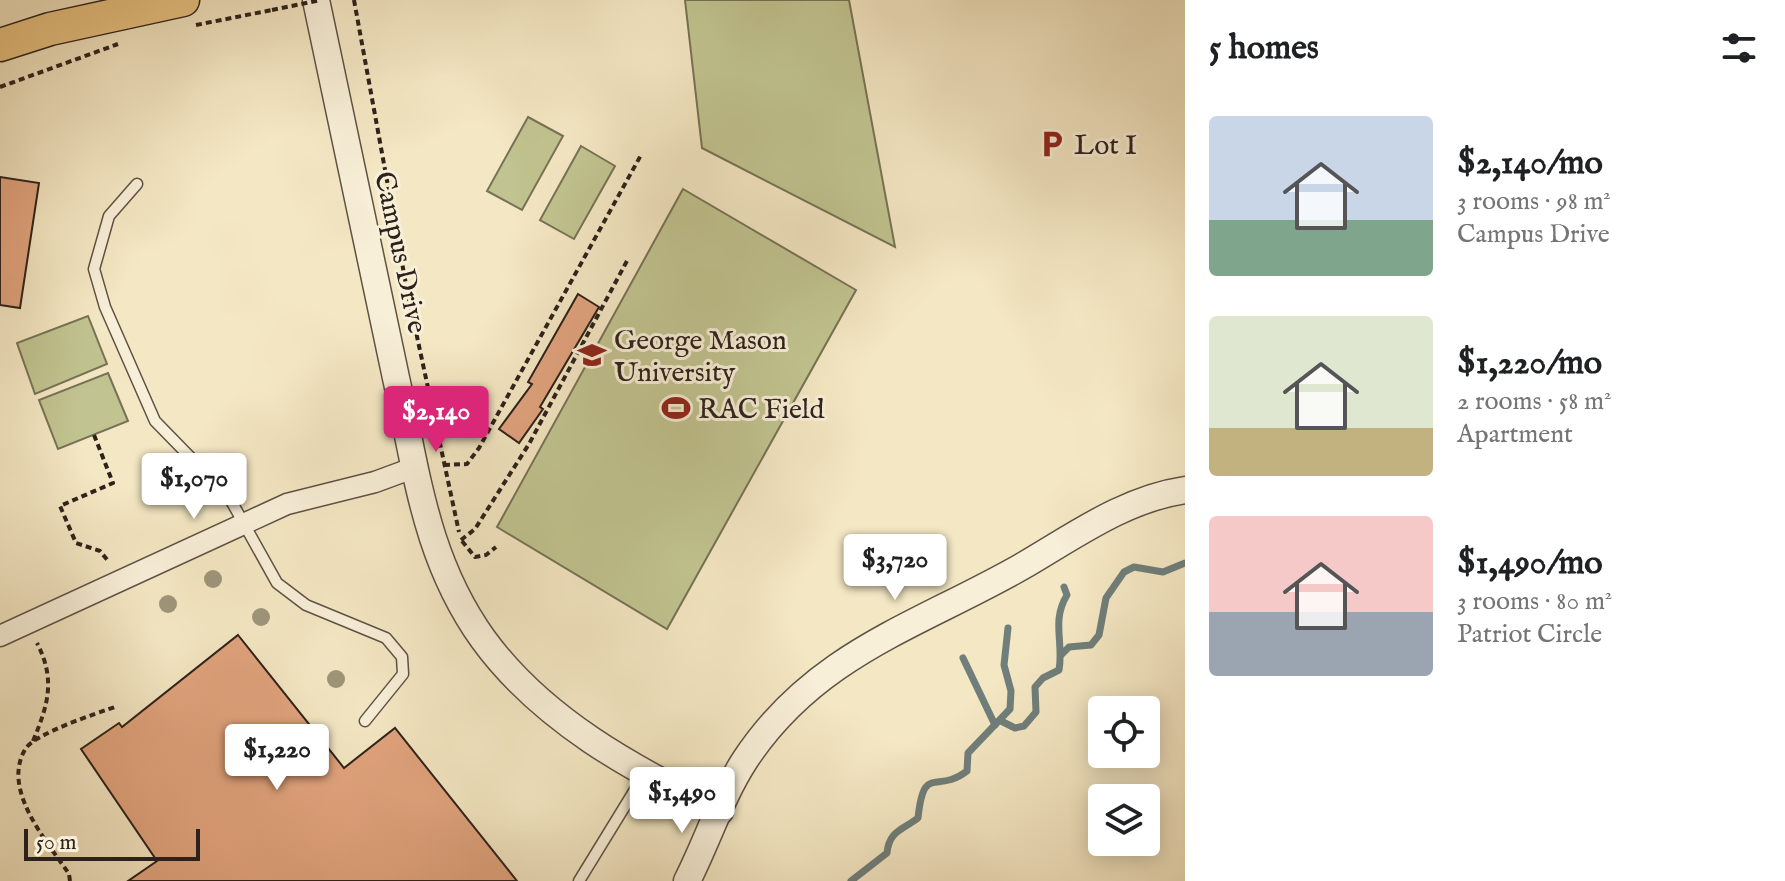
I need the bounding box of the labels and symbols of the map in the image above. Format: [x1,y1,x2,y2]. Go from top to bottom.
parking icon: Lot I [1037,129,1067,159]
place label: Lot I [1074,129,1137,164]
street label: Campus Drive [365,168,434,337]
place label: George Mason University [614,324,787,391]
school or university icon: George Mason University [577,340,607,370]
pin: $2,140 [371,386,501,454]
sports icon: RAC Field [661,393,691,423]
place label: RAC Field [698,393,824,428]
pin: $1,070 [129,453,259,521]
pin: $3,720 [830,534,960,602]
pin: $1,220 [212,724,342,792]
pin: $1,490 [617,767,747,835]
scale bar [24,825,200,861]

